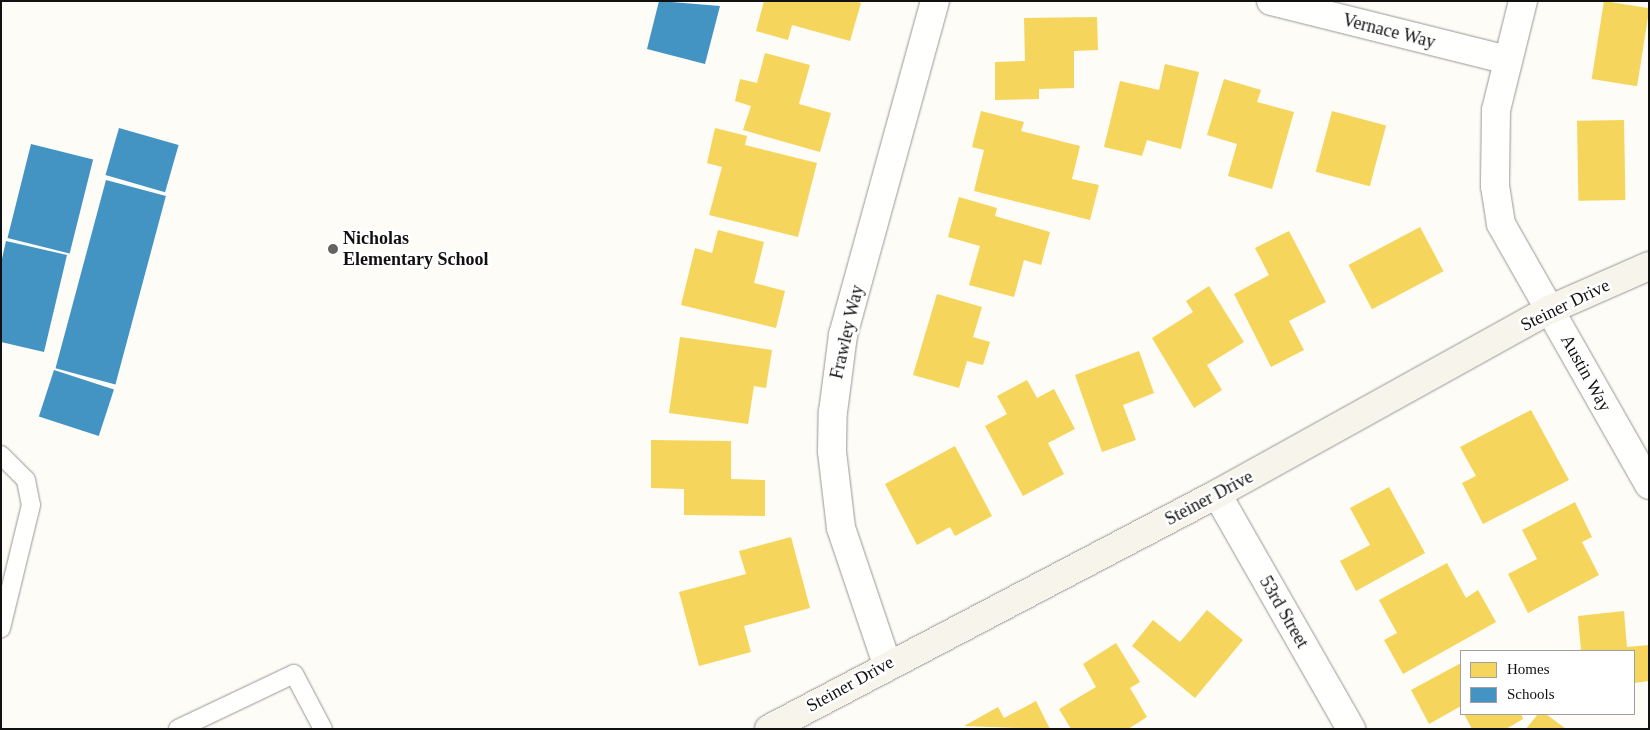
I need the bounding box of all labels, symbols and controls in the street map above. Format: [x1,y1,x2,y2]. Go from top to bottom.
street label: Vernace Way [1340,9,1438,53]
place label: Nicholas Elementary School [343,228,488,270]
marker: Nicholas Elementary School [327,243,339,255]
street label: Steiner Drive [1517,274,1613,336]
street label: Frawley Way [826,283,868,381]
street label: Austin Way [1556,331,1616,415]
street label: Steiner Drive [1161,466,1257,530]
street label: 53rd Street [1255,572,1313,652]
legend [1460,650,1635,715]
street label: Steiner Drive [803,651,897,717]
text: Homes [1507,661,1550,677]
text: Schools [1507,686,1555,702]

